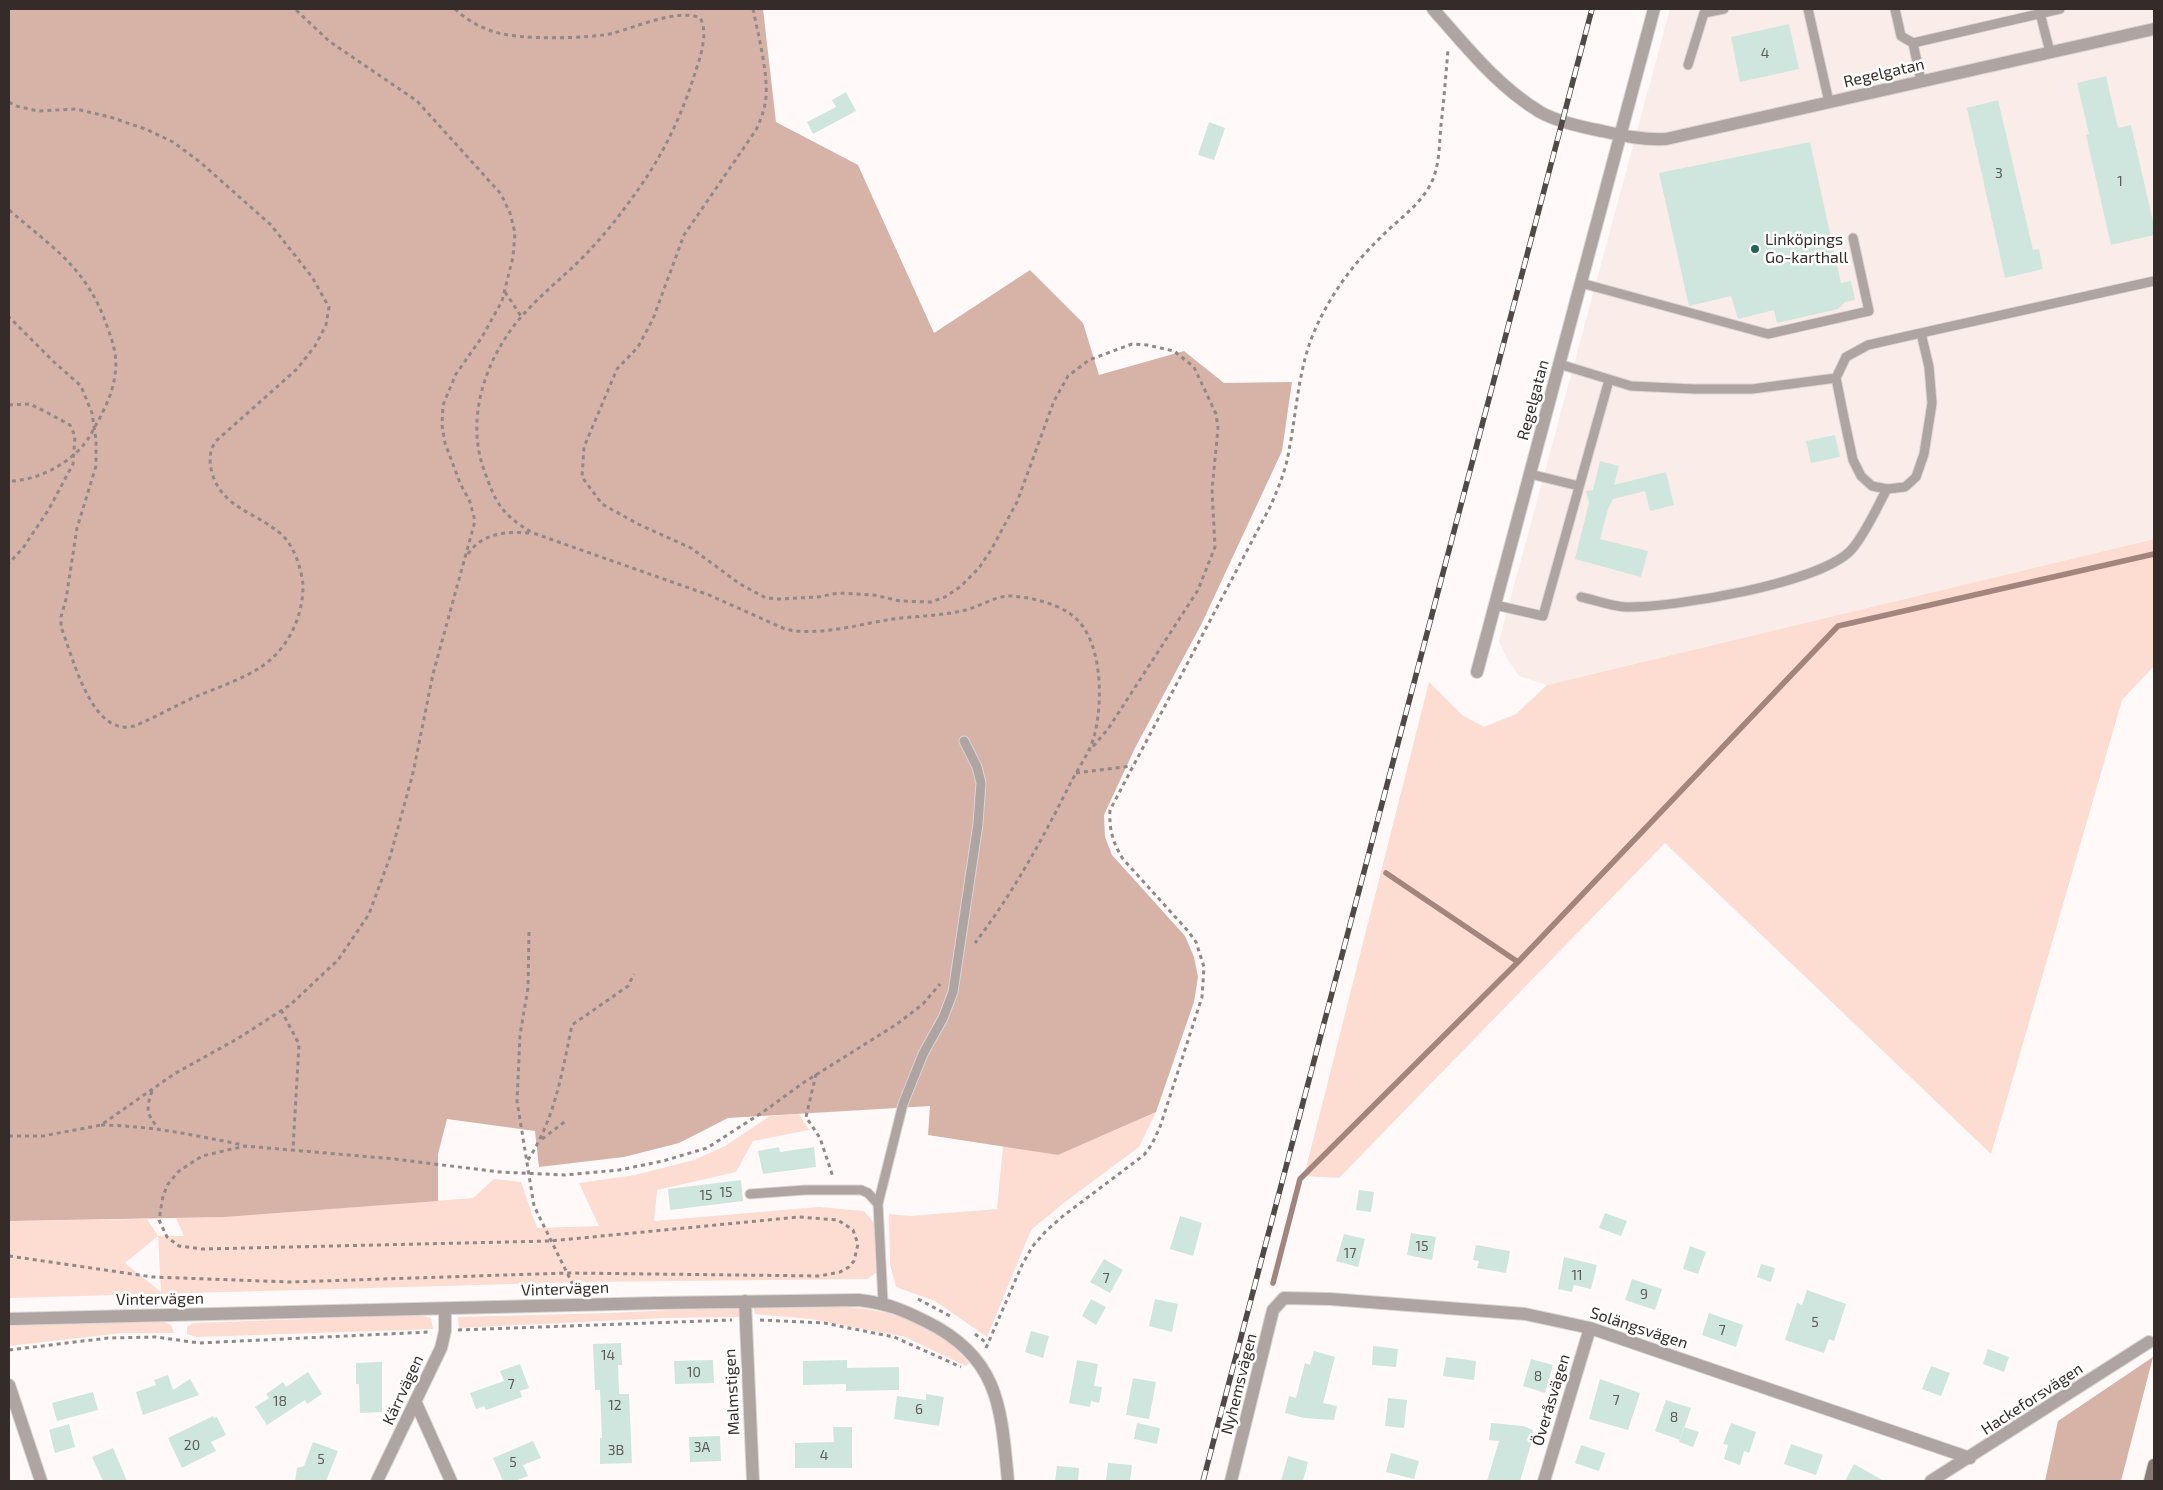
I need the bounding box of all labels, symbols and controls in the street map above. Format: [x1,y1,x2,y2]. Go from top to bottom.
house number: 4 [1761,45,1769,61]
street label: Regelgatan [1842,54,1926,92]
house number: 3 [1995,165,2003,181]
house number: 1 [2117,173,2123,189]
place label: Linköpings Go-karthall [1765,230,1848,268]
marker: Linköpings Go-karthall [1749,243,1761,255]
street label: Regelgatan [1513,358,1553,442]
house number: 15 [719,1184,733,1200]
house number: 15 [699,1187,713,1203]
house number: 15 [1415,1238,1429,1254]
house number: 17 [1344,1245,1356,1261]
house number: 11 [1571,1267,1583,1283]
house number: 7 [1102,1270,1110,1286]
street label: Vintervägen [521,1278,609,1300]
house number: 9 [1640,1286,1648,1302]
street label: Vintervägen [116,1289,204,1309]
street label: Solängsvägen [1588,1303,1690,1353]
house number: 5 [1811,1314,1819,1330]
house number: 7 [1718,1322,1726,1338]
street label: Nyhemsvägen [1217,1331,1261,1437]
house number: 14 [601,1347,615,1363]
street label: Malmstigen [720,1348,744,1436]
street label: Kärrvägen [378,1352,428,1428]
street label: Överåsvägen [1528,1352,1574,1448]
street label: Hackeforsvägen [1978,1359,2086,1439]
house number: 10 [687,1364,701,1380]
house number: 8 [1534,1368,1542,1384]
house number: 7 [507,1376,515,1392]
house number: 7 [1612,1392,1620,1408]
house number: 18 [273,1393,287,1409]
house number: 12 [608,1397,622,1413]
house number: 6 [915,1401,923,1417]
house number: 8 [1670,1409,1678,1425]
house number: 20 [184,1437,200,1453]
house number: 3A [694,1439,710,1455]
house number: 3B [608,1442,624,1458]
house number: 4 [820,1447,828,1463]
house number: 5 [317,1451,325,1467]
house number: 5 [509,1454,517,1470]

